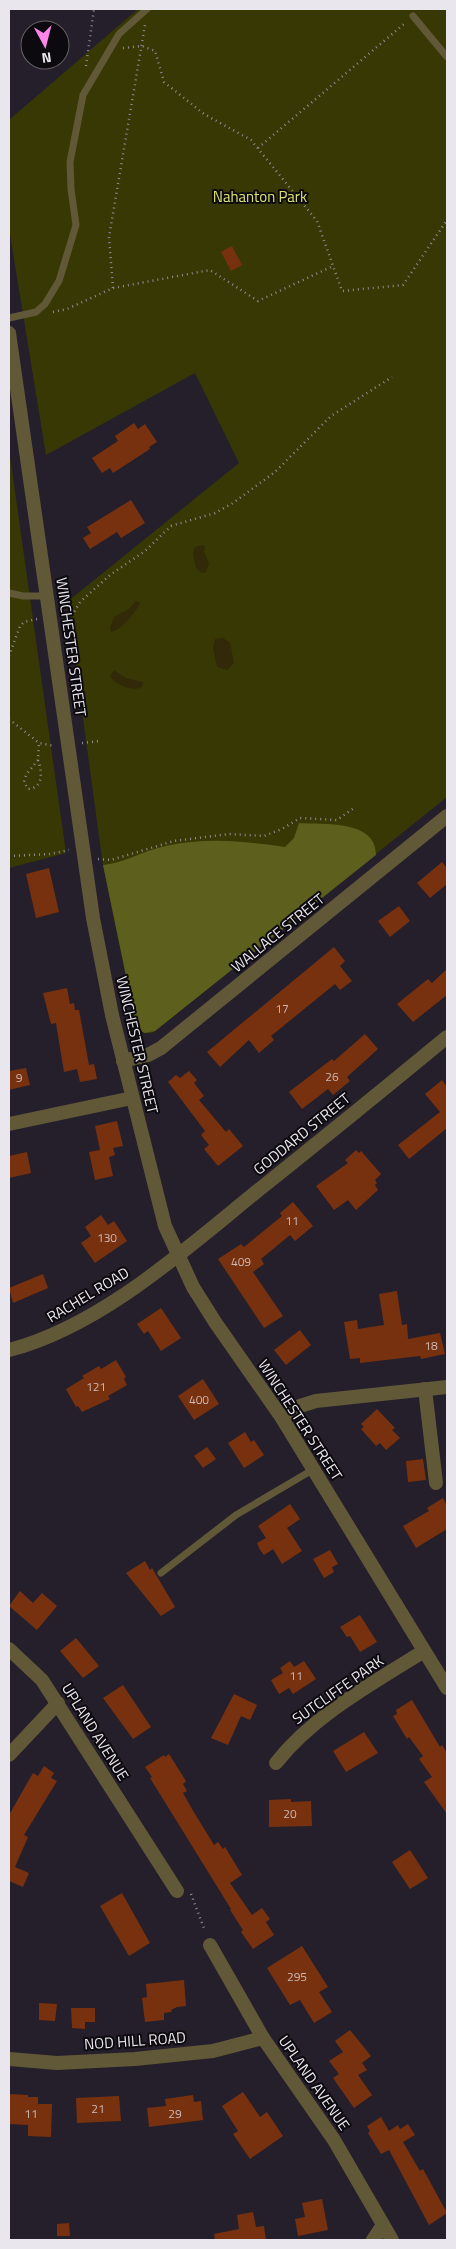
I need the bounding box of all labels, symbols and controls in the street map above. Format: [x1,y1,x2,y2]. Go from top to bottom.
north arrow [20,20,70,70]
text: N [41,47,53,69]
park label: Nahanton Park [213,185,307,208]
street label: WINCHESTER STREET [50,576,93,718]
street label: WALLACE STREET [226,888,330,978]
street label: WINCHESTER STREET [111,974,164,1116]
house number: 17 [275,999,289,1018]
house number: 26 [325,1067,339,1086]
house number: 9 [16,1068,23,1087]
street label: GODDARD STREET [248,1087,355,1180]
house number: 11 [285,1211,299,1230]
house number: 130 [97,1228,117,1247]
house number: 409 [231,1252,251,1271]
street label: RACHEL ROAD [42,1261,133,1328]
house number: 18 [424,1336,438,1355]
street label: WINCHESTER STREET [253,1355,348,1485]
house number: 121 [86,1377,106,1396]
house number: 400 [189,1390,209,1409]
street label: SUTCLIFFE PARK [287,1649,389,1730]
house number: 11 [289,1666,303,1685]
street label: UPLAND AVENUE [56,1678,135,1785]
house number: 20 [283,1804,297,1823]
house number: 295 [287,1967,307,1986]
street label: NOD HILL ROAD [83,2025,187,2056]
street label: UPLAND AVENUE [273,2030,356,2135]
house number: 21 [91,2099,105,2118]
house number: 11 [24,2104,38,2123]
house number: 29 [168,2104,182,2123]

